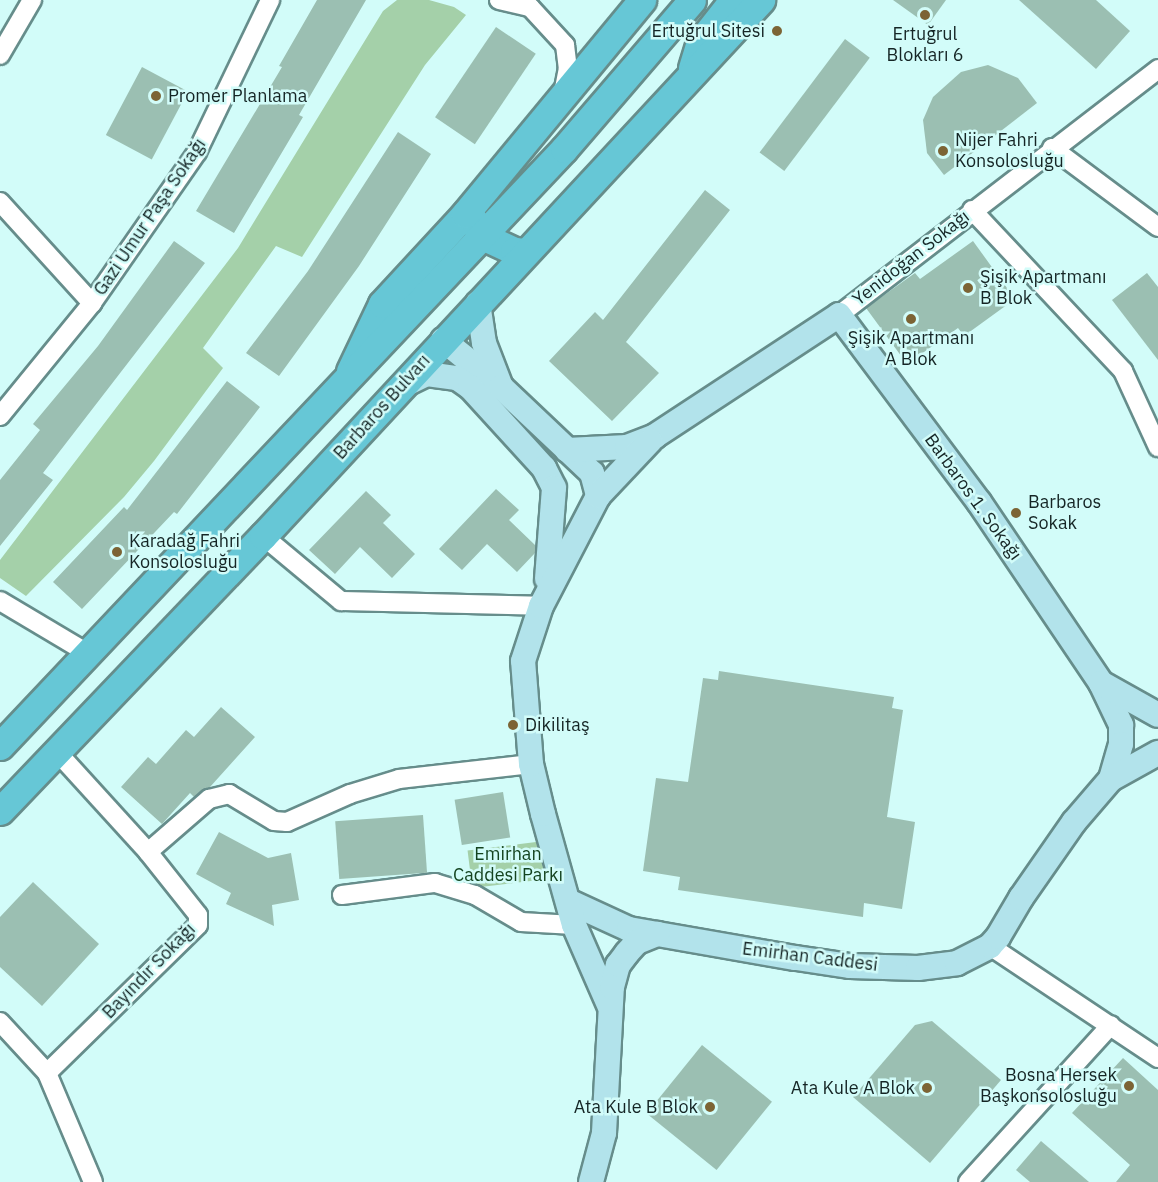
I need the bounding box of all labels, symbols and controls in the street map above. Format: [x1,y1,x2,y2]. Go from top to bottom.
marker: Ertuğrul Blokları 6 [918,8,932,22]
place label: Ertuğrul Sitesi [651,20,765,42]
marker: Ertuğrul Sitesi [770,24,784,38]
place label: Ertuğrul Blokları 6 [887,24,963,66]
place label: Promer Planlama [168,85,307,107]
marker: Promer Planlama [149,89,163,103]
place label: Nijer Fahri Konsolosluğu [955,130,1064,172]
street label: Gazi Umur Paşa Sokağı [89,134,211,300]
marker: Nijer Fahri Konsolosluğu [936,144,950,158]
street label: Yenidoğan Sokağı [848,206,974,310]
place label: Şişik Apartmanı B Blok [980,267,1107,310]
marker: Şişik Apartmanı B Blok [961,281,975,295]
marker: Şişik Apartmanı A Blok [904,312,918,326]
place label: Şişik Apartmanı A Blok [848,328,974,370]
street label: Barbaros Bulvarı [329,350,435,464]
street label: Barbaros 1. Sokağı [920,429,1026,565]
place label: Barbaros Sokak [1028,492,1101,534]
marker: Barbaros Sokak [1009,506,1023,520]
place label: Karadağ Fahri Konsolosluğu [129,531,240,574]
marker: Karadağ Fahri Konsolosluğu [110,545,124,559]
place label: Dikilitaş [525,714,590,736]
marker: Dikilitaş [506,718,520,732]
park label: Emirhan Caddesi Parkı [453,844,563,886]
street label: Bayındır Sokağı [98,919,200,1023]
street label: Emirhan Caddesi [741,938,879,976]
place label: Bosna Hersek Başkonsolosluğu [980,1065,1117,1108]
place label: Ata Kule A Blok [791,1077,915,1099]
marker: Bosna Hersek Başkonsolosluğu [1122,1079,1136,1093]
marker: Ata Kule A Blok [920,1081,934,1095]
place label: Ata Kule B Blok [574,1096,698,1118]
marker: Ata Kule B Blok [703,1100,717,1114]

